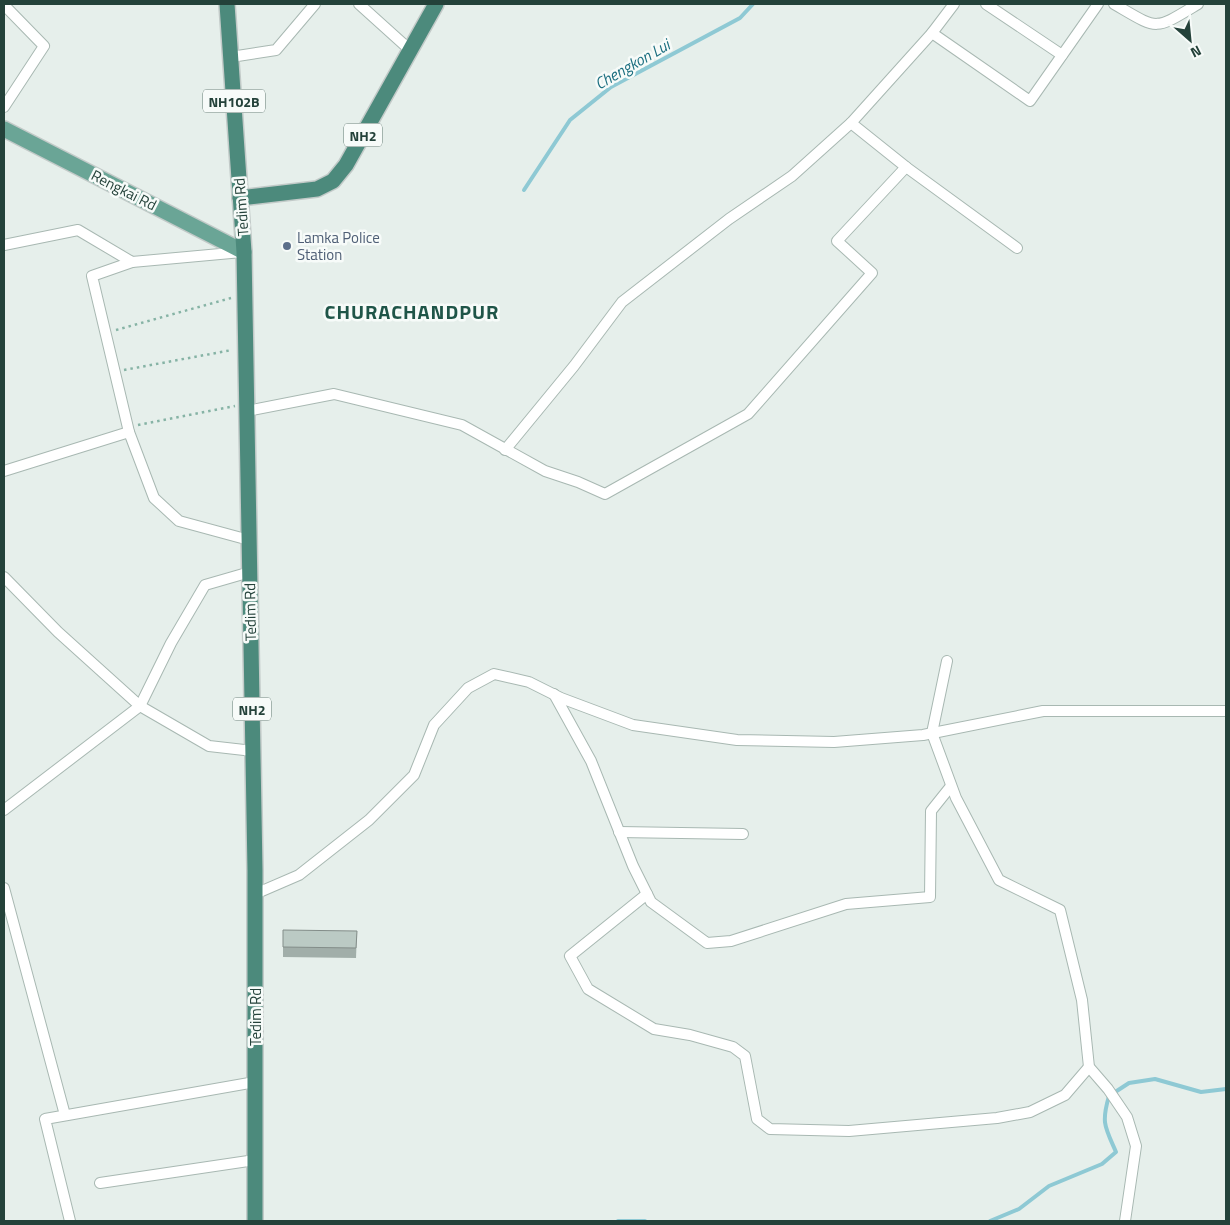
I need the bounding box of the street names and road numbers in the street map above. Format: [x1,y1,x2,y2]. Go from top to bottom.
road number: NH102B [203,90,265,112]
road number: NH2 [344,124,382,146]
street label: Rengkai Rd [87,164,161,216]
street label: Tedim Rd [227,177,255,237]
street label: Tedim Rd [238,583,262,641]
road number: NH2 [233,698,271,721]
street label: Tedim Rd [244,988,267,1046]

